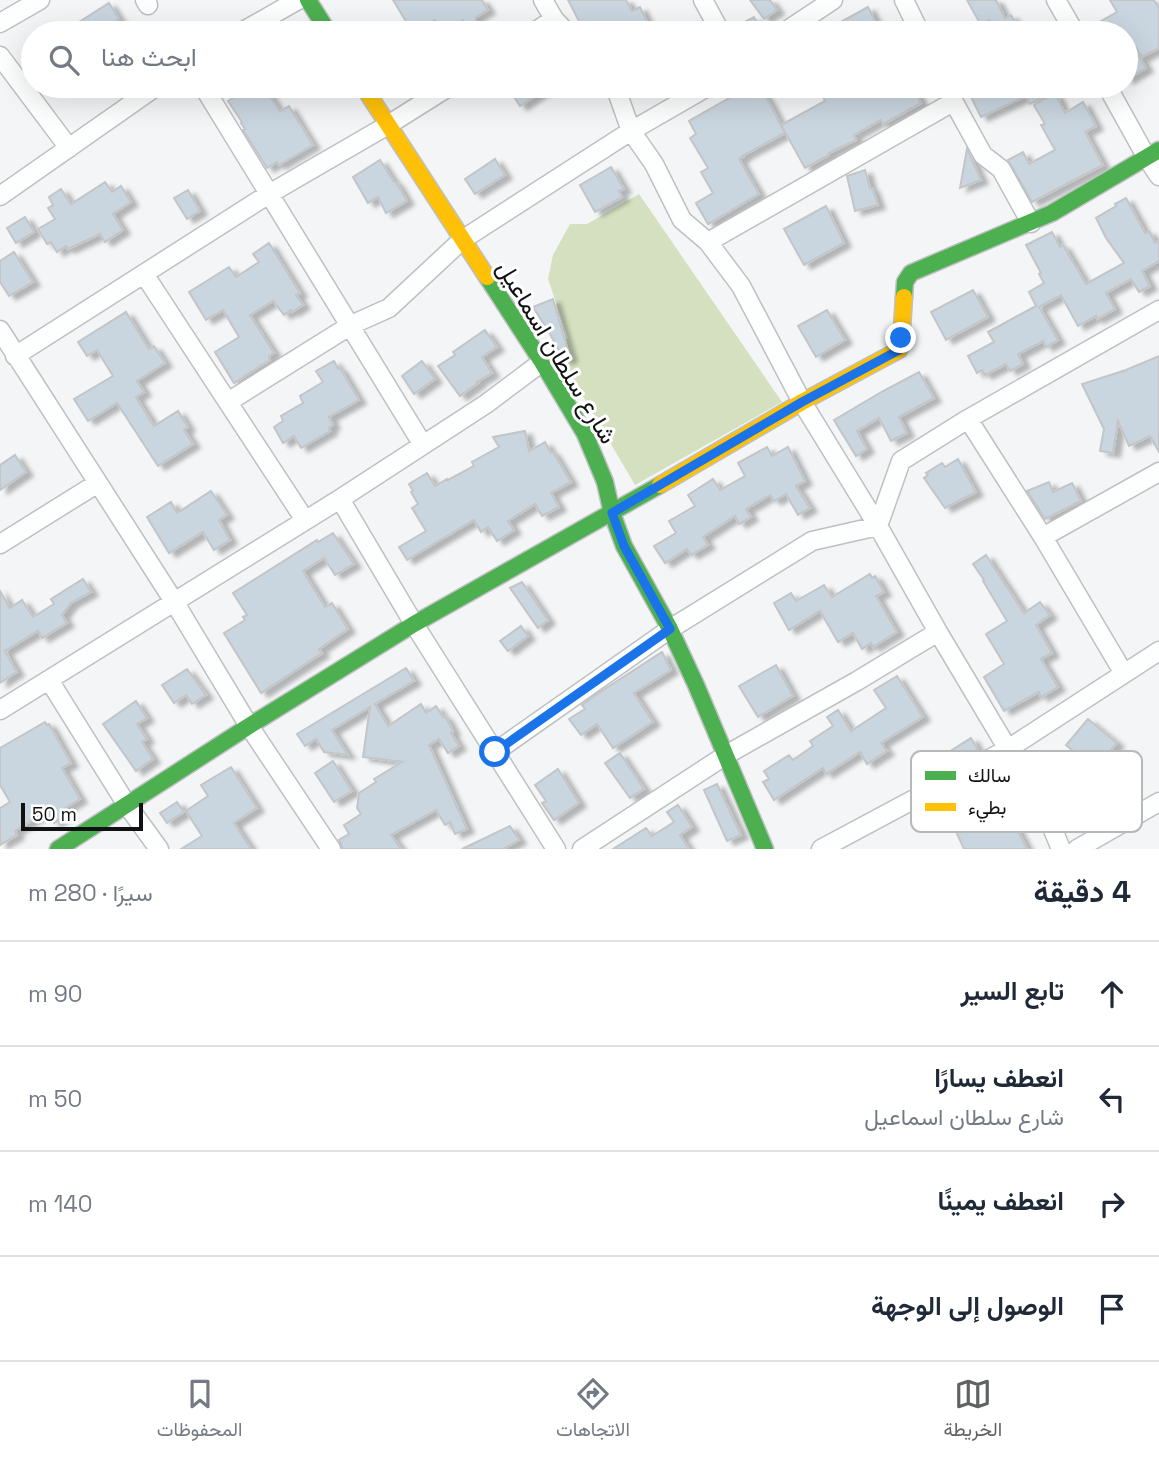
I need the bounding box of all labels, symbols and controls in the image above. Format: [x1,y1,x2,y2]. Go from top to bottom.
search box [21,21,1138,98]
text: ابحث هنا [101,40,197,74]
icon: search [45,41,83,79]
street label: شارع سلطان اسماعيل [489,255,624,450]
route end [885,322,916,353]
route start [479,736,510,767]
legend [911,751,1142,832]
text: سالك [968,763,1011,788]
text: بطيء [968,795,1006,823]
scale bar [21,800,144,832]
text: 50 m [32,802,77,827]
text: 4 دقيقة [1034,872,1131,911]
text: سيرًا · 280 m [28,878,153,908]
text: تابع السير [960,974,1064,1008]
icon: ahead [1093,975,1131,1013]
text: 90 m [28,979,83,1009]
text: انعطف يسارًا [934,1061,1064,1095]
icon: left [1093,1080,1131,1118]
text: 50 m [28,1084,82,1114]
text: شارع سلطان اسماعيل [864,1102,1064,1132]
text: انعطف يمينًا [938,1184,1064,1218]
icon: right [1093,1185,1131,1223]
text: 140 m [28,1189,92,1219]
text: الوصول إلى الوجهة [871,1289,1064,1323]
icon: arrive [1093,1290,1131,1328]
tab: المحفوظات [157,1375,242,1446]
tab: الاتجاهات [556,1375,630,1446]
tab: الخريطة [943,1375,1002,1446]

